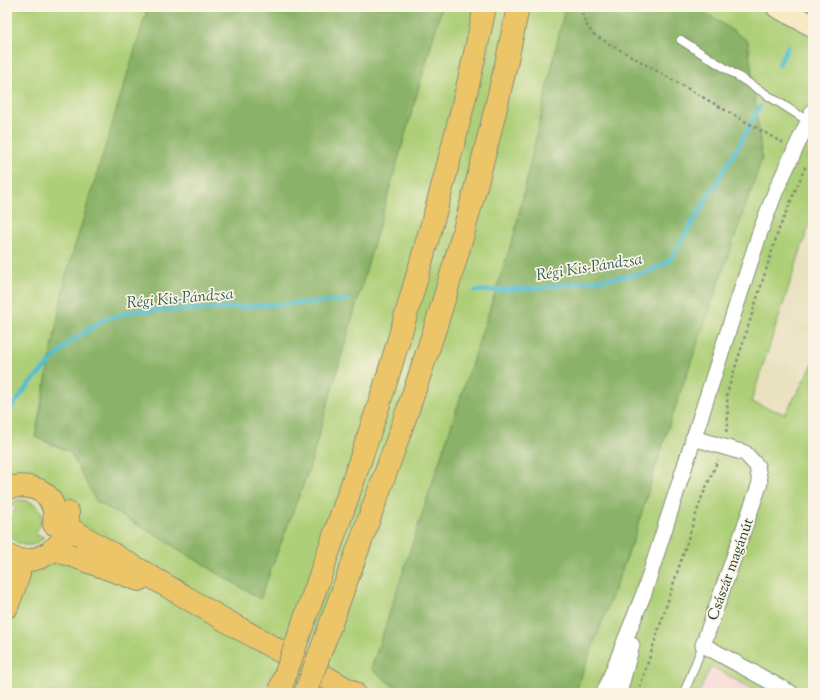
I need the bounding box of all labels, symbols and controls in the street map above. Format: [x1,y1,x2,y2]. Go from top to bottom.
water label: Régi Kis-Pándzsa [535,249,644,288]
water label: Régi Kis-Pándzsa [126,283,235,316]
street label: Császár magánút [703,515,760,624]

